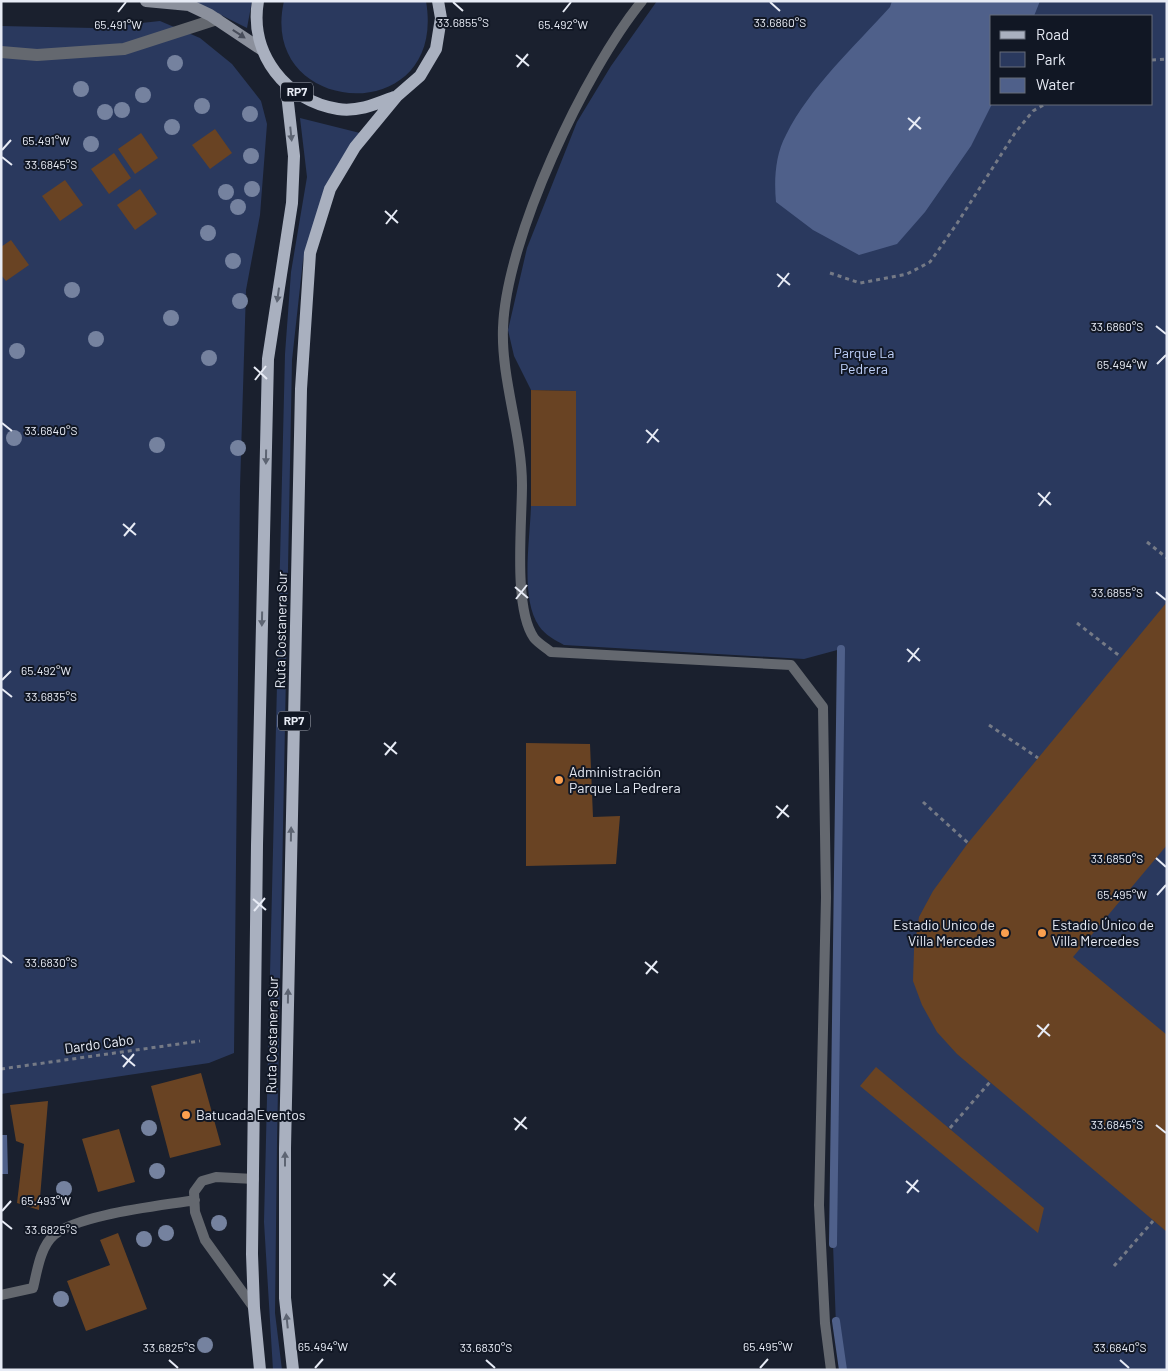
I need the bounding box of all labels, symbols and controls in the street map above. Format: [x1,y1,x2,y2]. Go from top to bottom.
text: 33.6855°S [437,15,489,29]
text: 33.6860°S [754,15,806,29]
legend [990,15,1153,105]
text: 65.491°W [94,17,142,31]
text: 65.492°W [538,17,589,31]
text: Road [1036,25,1069,43]
one-way arrow [233,29,246,39]
text: Park [1036,50,1066,68]
text: Water [1036,75,1075,93]
road number: RP7 [281,82,313,101]
one-way arrow [287,126,295,142]
text: 65.491°W [22,133,70,147]
text: 33.6845°S [25,157,77,171]
one-way arrow [273,287,281,303]
text: 33.6860°S [1091,319,1143,333]
park label: Parque La Pedrera [834,344,894,377]
text: 65.494°W [1097,357,1148,371]
text: 33.6840°S [24,423,78,437]
one-way arrow [262,449,270,465]
street label: Ruta Costanera Sur [271,571,290,689]
text: 33.6855°S [1091,585,1143,599]
one-way arrow [258,611,266,627]
text: 65.492°W [21,663,72,677]
text: 33.6835°S [25,689,77,703]
road number: RP7 [278,711,310,730]
place label: Administración Parque La Pedrera [569,763,681,796]
marker: Administración Parque La Pedrera [553,774,565,786]
one-way arrow [287,826,295,842]
text: 33.6850°S [1091,851,1143,865]
text: 65.495°W [1097,887,1147,901]
place label: Estadio Unico de Villa Mercedes [893,916,995,949]
place label: Estadio Único de Villa Mercedes [1052,916,1154,949]
marker: Estadio Unico de Villa Mercedes [999,927,1011,939]
marker: Estadio Único de Villa Mercedes [1036,927,1048,939]
text: 33.6830°S [25,955,77,969]
street label: Ruta Costanera Sur [262,976,281,1094]
one-way arrow [284,988,292,1004]
street label: Dardo Cabo [63,1030,135,1057]
place label: Batucada Eventos [196,1106,306,1123]
marker: Batucada Eventos [180,1109,192,1121]
text: 33.6845°S [1091,1117,1143,1131]
one-way arrow [281,1151,289,1167]
text: 65.493°W [21,1193,71,1207]
text: 33.6825°S [25,1222,77,1236]
one-way arrow [283,1313,291,1329]
text: 65.494°W [298,1339,349,1353]
text: 65.495°W [743,1339,793,1353]
text: 33.6825°S [143,1340,195,1354]
text: 33.6830°S [460,1340,512,1354]
text: 33.6840°S [1093,1340,1147,1354]

